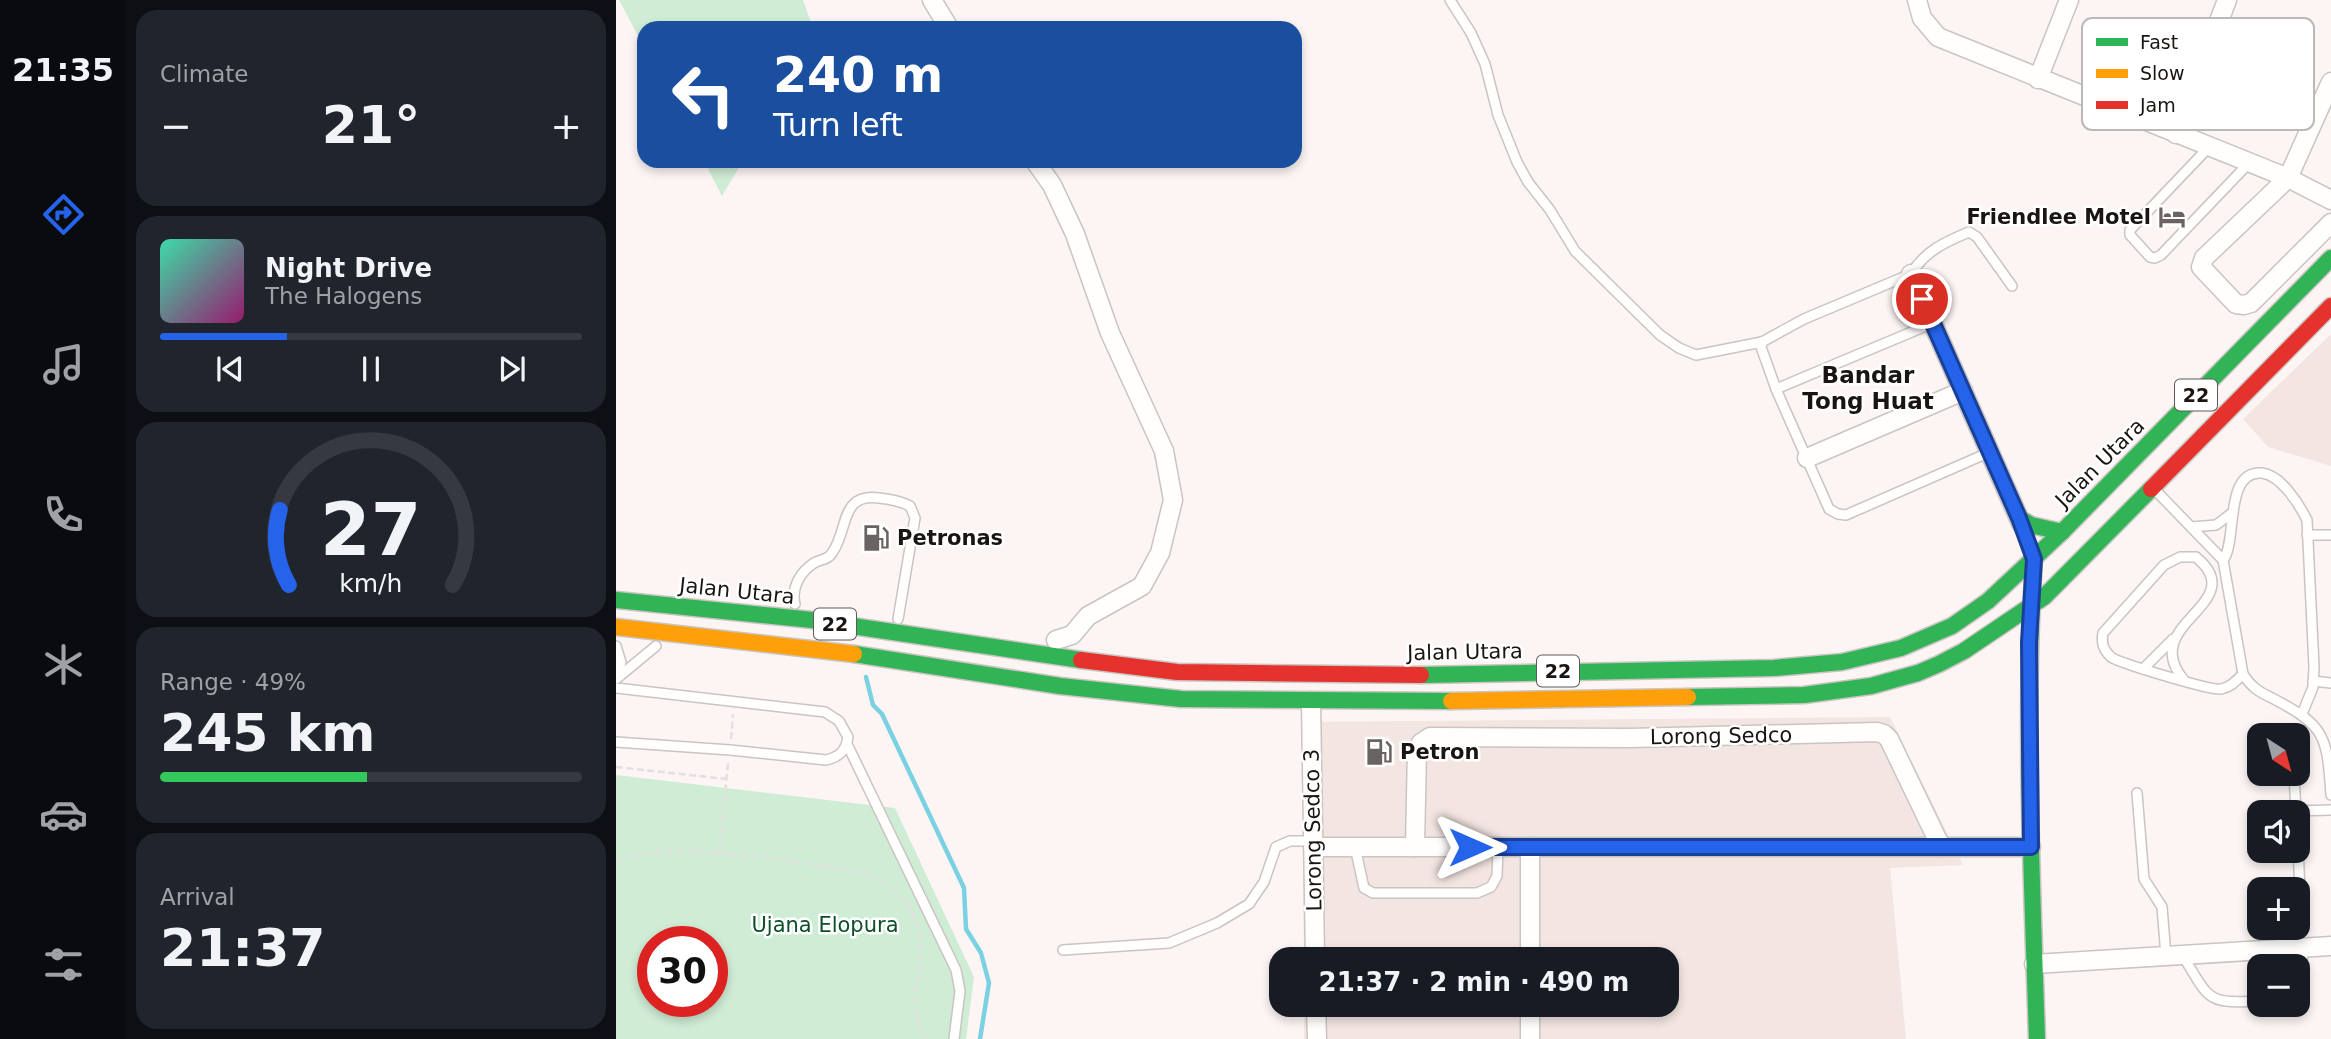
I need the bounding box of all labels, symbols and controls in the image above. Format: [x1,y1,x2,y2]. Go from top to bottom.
legend [2082,18,2314,130]
text: Fast [2140,31,2178,53]
text: 240 m [773,47,943,104]
icon: left [658,49,749,140]
text: 21:35 [12,51,114,89]
text: Climate [160,61,249,87]
text: Slow [2140,62,2185,84]
text: Jam [2139,94,2176,116]
text: 21° [322,95,420,155]
text: − [160,104,192,148]
text: + [550,104,582,148]
text: Turn left [773,106,903,144]
icon: directions [39,190,88,239]
hotel icon: Friendlee Motel [2157,202,2187,232]
place label: Friendlee Motel [1966,205,2151,229]
text: Night Drive [265,253,432,283]
pin [1892,269,1952,329]
icon: arrive [1903,280,1941,318]
text: The Halogens [265,283,422,309]
icon: music [39,340,88,389]
icon: previous [211,350,249,388]
icon: pause [352,350,390,388]
icon: next [493,350,531,388]
district label: Bandar Tong Huat [1802,362,1934,414]
road number: 22 [2175,380,2217,410]
street label: Jalan Utara [2049,414,2149,514]
text: 27 [320,488,422,573]
icon: phone [39,490,88,539]
fuel station icon: Petronas [861,523,891,553]
place label: Petronas [897,526,1003,550]
text: km/h [339,569,403,598]
street label: Jalan Utara [676,573,796,609]
road number: 22 [814,608,856,639]
street label: Jalan Utara [1405,639,1523,665]
icon: climate [39,640,88,689]
road number: 22 [1537,656,1579,686]
text: Range · 49% [160,669,306,695]
text: 245 km [160,703,375,763]
street label: Lorong Sedco [1650,723,1792,749]
north arrow [2247,723,2310,786]
map controls [2247,723,2310,1017]
fuel station icon: Petron [1364,737,1394,767]
place label: Petron [1400,740,1479,764]
street label: Lorong Sedco 3 [1300,749,1326,911]
icon: car [39,790,88,839]
button: sound [2247,800,2310,863]
position arrow [1433,810,1507,884]
button: + [2247,877,2310,940]
text: Arrival [160,884,235,910]
park label: Ujana Elopura [751,913,899,937]
text: 21:37 [160,918,326,978]
speed limit sign: 30 [637,926,728,1017]
icon: filters [39,940,88,989]
button: − [2247,954,2310,1017]
text: 21:37 · 2 min · 490 m [1319,967,1629,997]

